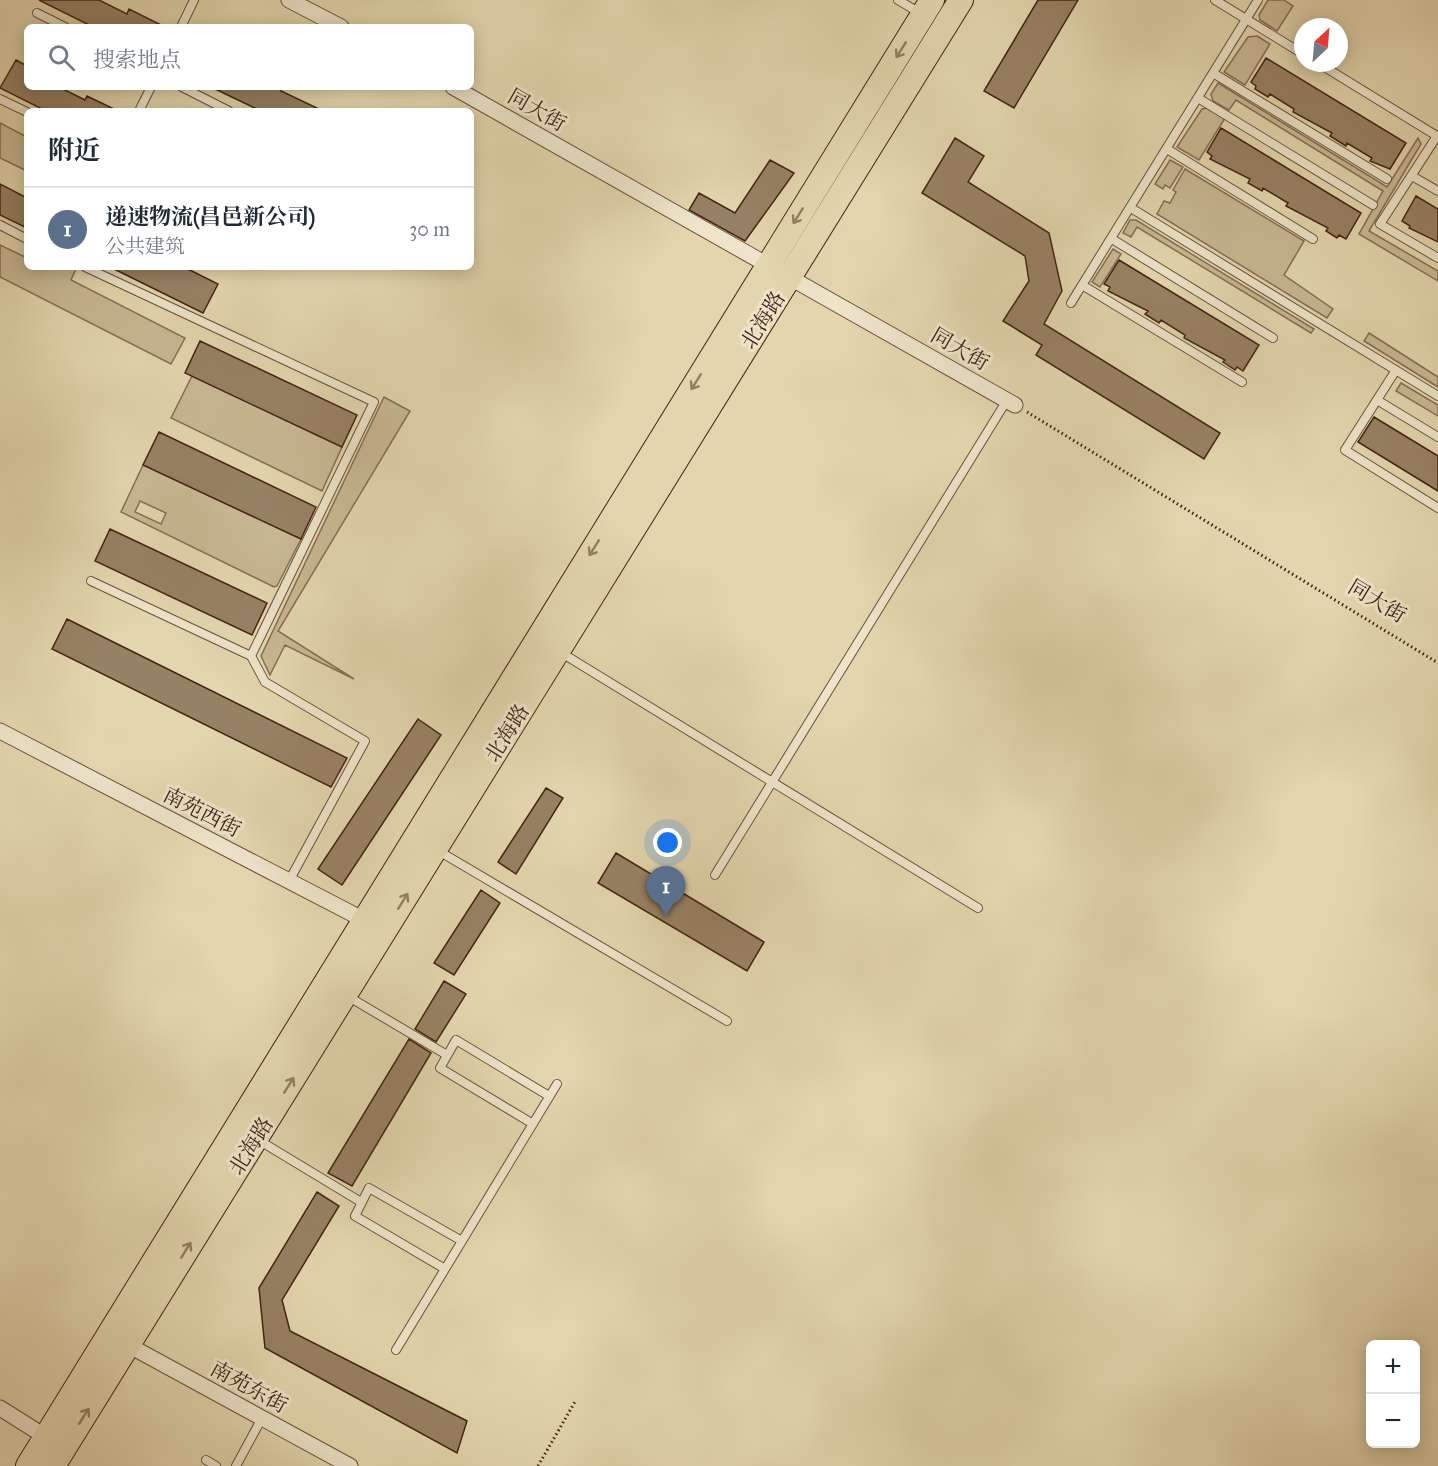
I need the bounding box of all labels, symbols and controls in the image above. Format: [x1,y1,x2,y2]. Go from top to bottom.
north arrow [1294,18,1348,72]
search box [24,24,474,90]
icon: search [45,41,78,74]
one-way arrow [894,41,906,58]
text: 搜索地点 [93,46,181,73]
street label: 同大街 [503,83,571,137]
text: 附近 [48,134,100,166]
text: 递速物流(昌邑新公司) [105,203,315,230]
one-way arrow [792,207,804,224]
text: 1 [64,217,71,241]
text: 30 m [409,217,450,241]
text: 公共建筑 [105,234,185,258]
street label: 北海路 [735,286,791,354]
street label: 同大街 [926,322,994,376]
one-way arrow [690,373,702,390]
one-way arrow [587,539,599,556]
street label: 同大街 [1343,574,1411,628]
street label: 北海路 [479,699,535,767]
street label: 南苑西街 [159,781,245,843]
your location [653,828,682,857]
pin: 1 [646,866,686,916]
one-way arrow [397,893,409,910]
one-way arrow [284,1077,296,1094]
street label: 北海路 [223,1112,279,1180]
one-way arrow [180,1242,193,1259]
map controls [1366,1340,1420,1448]
button: + [1366,1340,1420,1394]
street label: 南苑东街 [206,1355,292,1419]
button: − [1366,1394,1420,1448]
one-way arrow [78,1408,90,1425]

